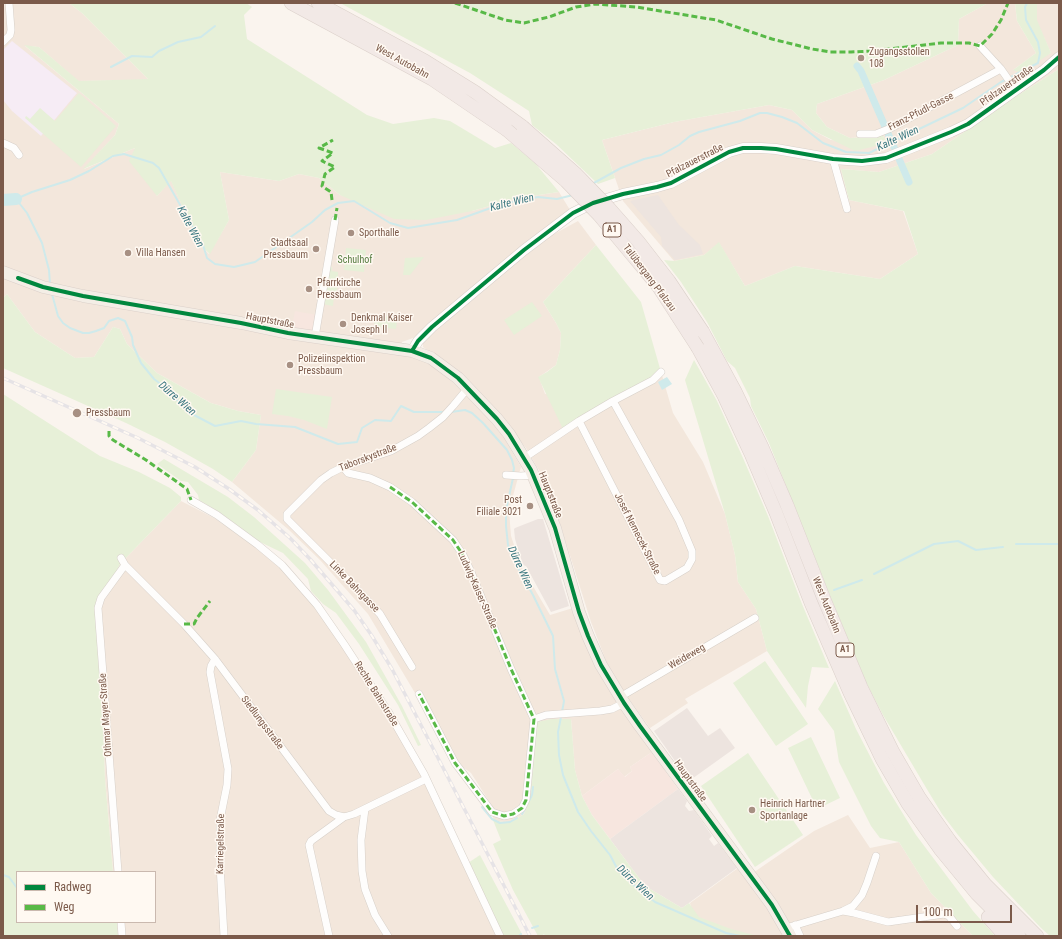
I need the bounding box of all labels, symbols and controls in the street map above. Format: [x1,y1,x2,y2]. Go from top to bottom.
street label: West Autobahn [373,42,431,82]
place label: Zugangsstollen 108 [869,46,930,70]
marker: Zugangsstollen 108 [856,53,866,63]
street label: Pfalzauerstraße [978,63,1036,109]
street label: Franz-Pfudl-Gasse [886,90,956,134]
water label: Kalte Wien [875,124,921,154]
street label: Pfalzauerstraße [664,141,726,181]
water label: Kalte Wien [489,191,535,215]
water label: Kalte Wien [174,204,206,250]
road number: A1 [603,223,621,237]
place label: Sporthalle [359,227,399,239]
marker: Sporthalle [346,228,356,238]
place label: Stadtsaal Pressbaum [264,237,308,260]
street label: Talübergang Pfalzau [620,242,678,314]
marker: Stadtsaal Pressbaum [311,244,321,254]
place label: Villa Hansen [136,247,186,259]
marker: Villa Hansen [123,248,133,258]
park label: Schulhof [338,254,372,266]
place label: Pfarrkirche Pressbaum [317,277,361,300]
marker: Pfarrkirche Pressbaum [304,284,314,294]
street label: Hauptstraße [245,310,295,332]
place label: Denkmal Kaiser Joseph II [351,312,412,336]
marker: Denkmal Kaiser Joseph II [338,319,348,329]
place label: Polizeiinspektion Pressbaum [298,353,365,376]
marker: Polizeiinspektion Pressbaum [285,360,295,370]
water label: Dürre Wien [155,379,199,419]
marker: Pressbaum [71,407,83,419]
place label: Pressbaum [86,407,130,419]
street label: Taborskystraße [337,442,399,474]
street label: Hauptstraße [535,470,565,520]
street label: Josef Nemecek-Straße [611,491,663,577]
place label: Post Filiale 3021 [476,494,522,518]
marker: Post Filiale 3021 [525,501,535,511]
water label: Dürre Wien [504,544,536,592]
street label: Ludwig-Kaiser-Straße [455,549,499,631]
street label: Linke Bahngasse [327,559,381,615]
street label: West Autobahn [809,575,843,635]
street label: Weideweg [667,642,707,672]
road number: A1 [836,643,854,657]
street label: Rechte Bahnstraße [351,659,401,729]
street label: Othmar Mayer-Straße [97,673,115,757]
street label: Siedlungsstraße [238,694,286,752]
street label: Hauptstraße [671,758,709,804]
place label: Heinrich Hartner Sportanlage [760,798,825,822]
marker: Heinrich Hartner Sportanlage [747,805,757,815]
street label: Karriegelstraße [214,814,228,874]
water label: Dürre Wien [614,863,656,903]
legend [16,871,156,923]
text: Radweg [54,880,91,894]
scale bar [918,897,1014,923]
text: Weg [54,900,75,914]
text: 100 m [923,905,953,919]

